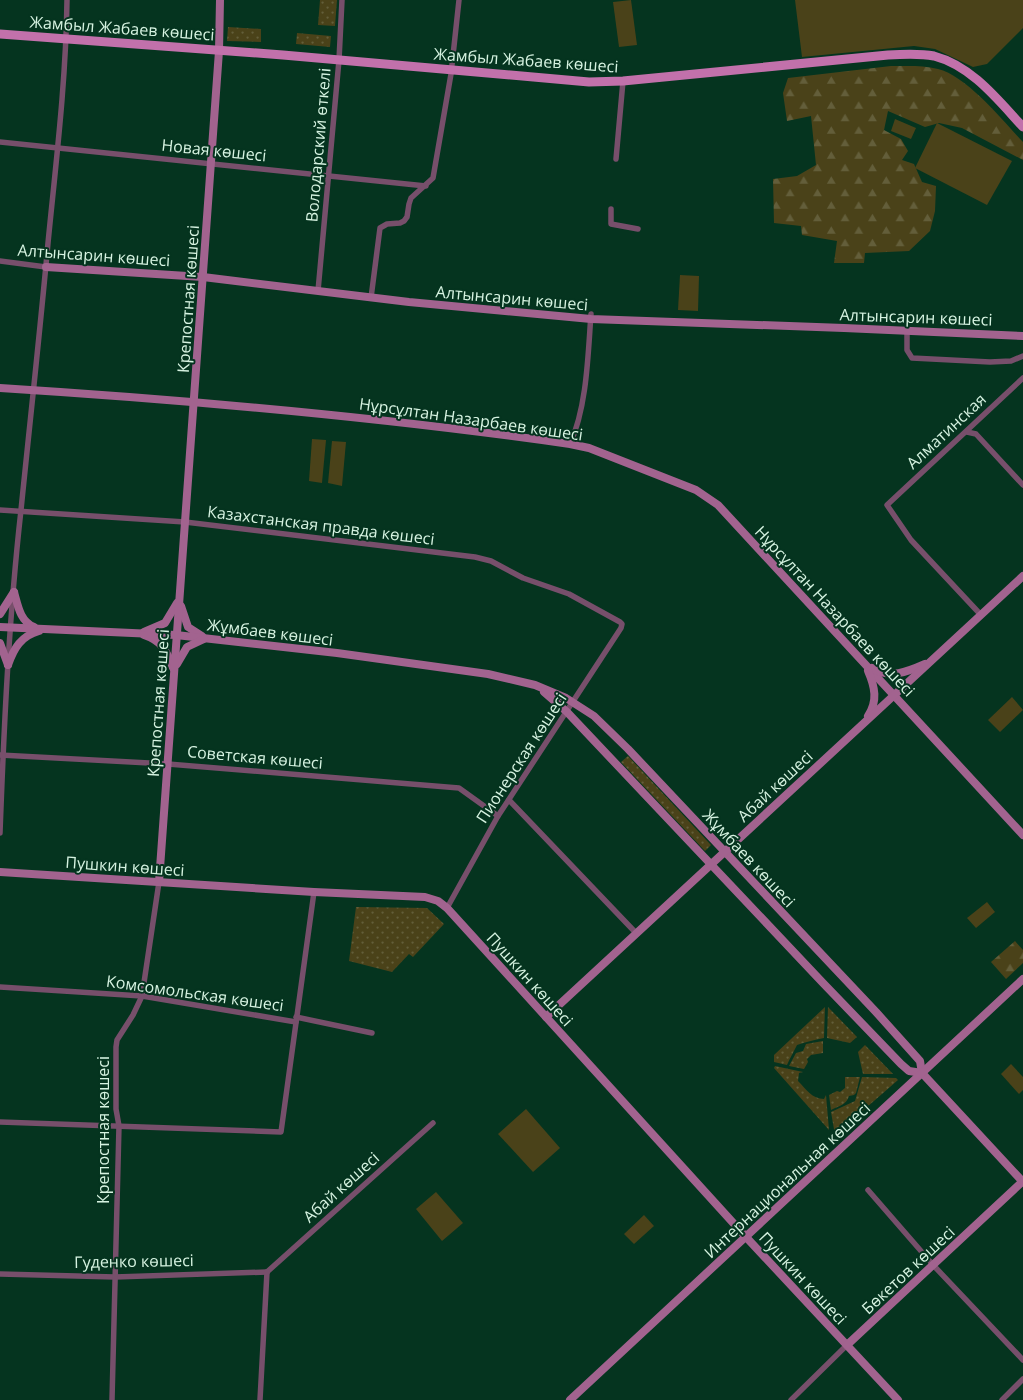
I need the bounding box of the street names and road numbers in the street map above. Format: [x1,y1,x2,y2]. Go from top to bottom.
street label: Жамбыл Жабаев көшесі [29,11,215,45]
street label: Жамбыл Жабаев көшесі [433,43,619,77]
street label: Володарский өткелі [300,67,336,223]
street label: Новая көшесі [160,134,268,166]
street label: Крепостная көшесі [172,224,204,374]
street label: Алтынсарин көшесі [17,239,171,271]
street label: Алтынсарин көшесі [435,280,589,316]
street label: Алтынсарин көшесі [839,303,993,331]
street label: Алматинская [901,388,991,474]
street label: Нұрсұлтан Назарбаев көшесі [358,392,584,446]
street label: Казахстанская правда көшесі [206,500,436,550]
street label: Нұрсұлтан Назарбаев көшесі [750,521,920,701]
street label: Жұмбаев көшесі [206,613,334,651]
street label: Крепостная көшесі [142,628,174,778]
street label: Пионерская көшесі [471,689,571,827]
street label: Советская көшесі [186,740,324,774]
street label: Абай көшесі [733,745,817,827]
street label: Жұмбаев көшесі [698,804,800,912]
street label: Пушкин көшесі [65,851,185,881]
street label: Пушкин көшесі [482,927,578,1031]
street label: Комсомольская көшесі [105,970,285,1016]
street label: Крепостная көшесі [92,1056,114,1204]
street label: Интернациональная көшесі [699,1097,875,1263]
street label: Абай көшесі [298,1147,384,1227]
street label: Бөкетов көшесі [857,1221,959,1319]
street label: Пушкин көшесі [754,1227,852,1329]
street label: Гуденко көшесі [74,1249,194,1273]

